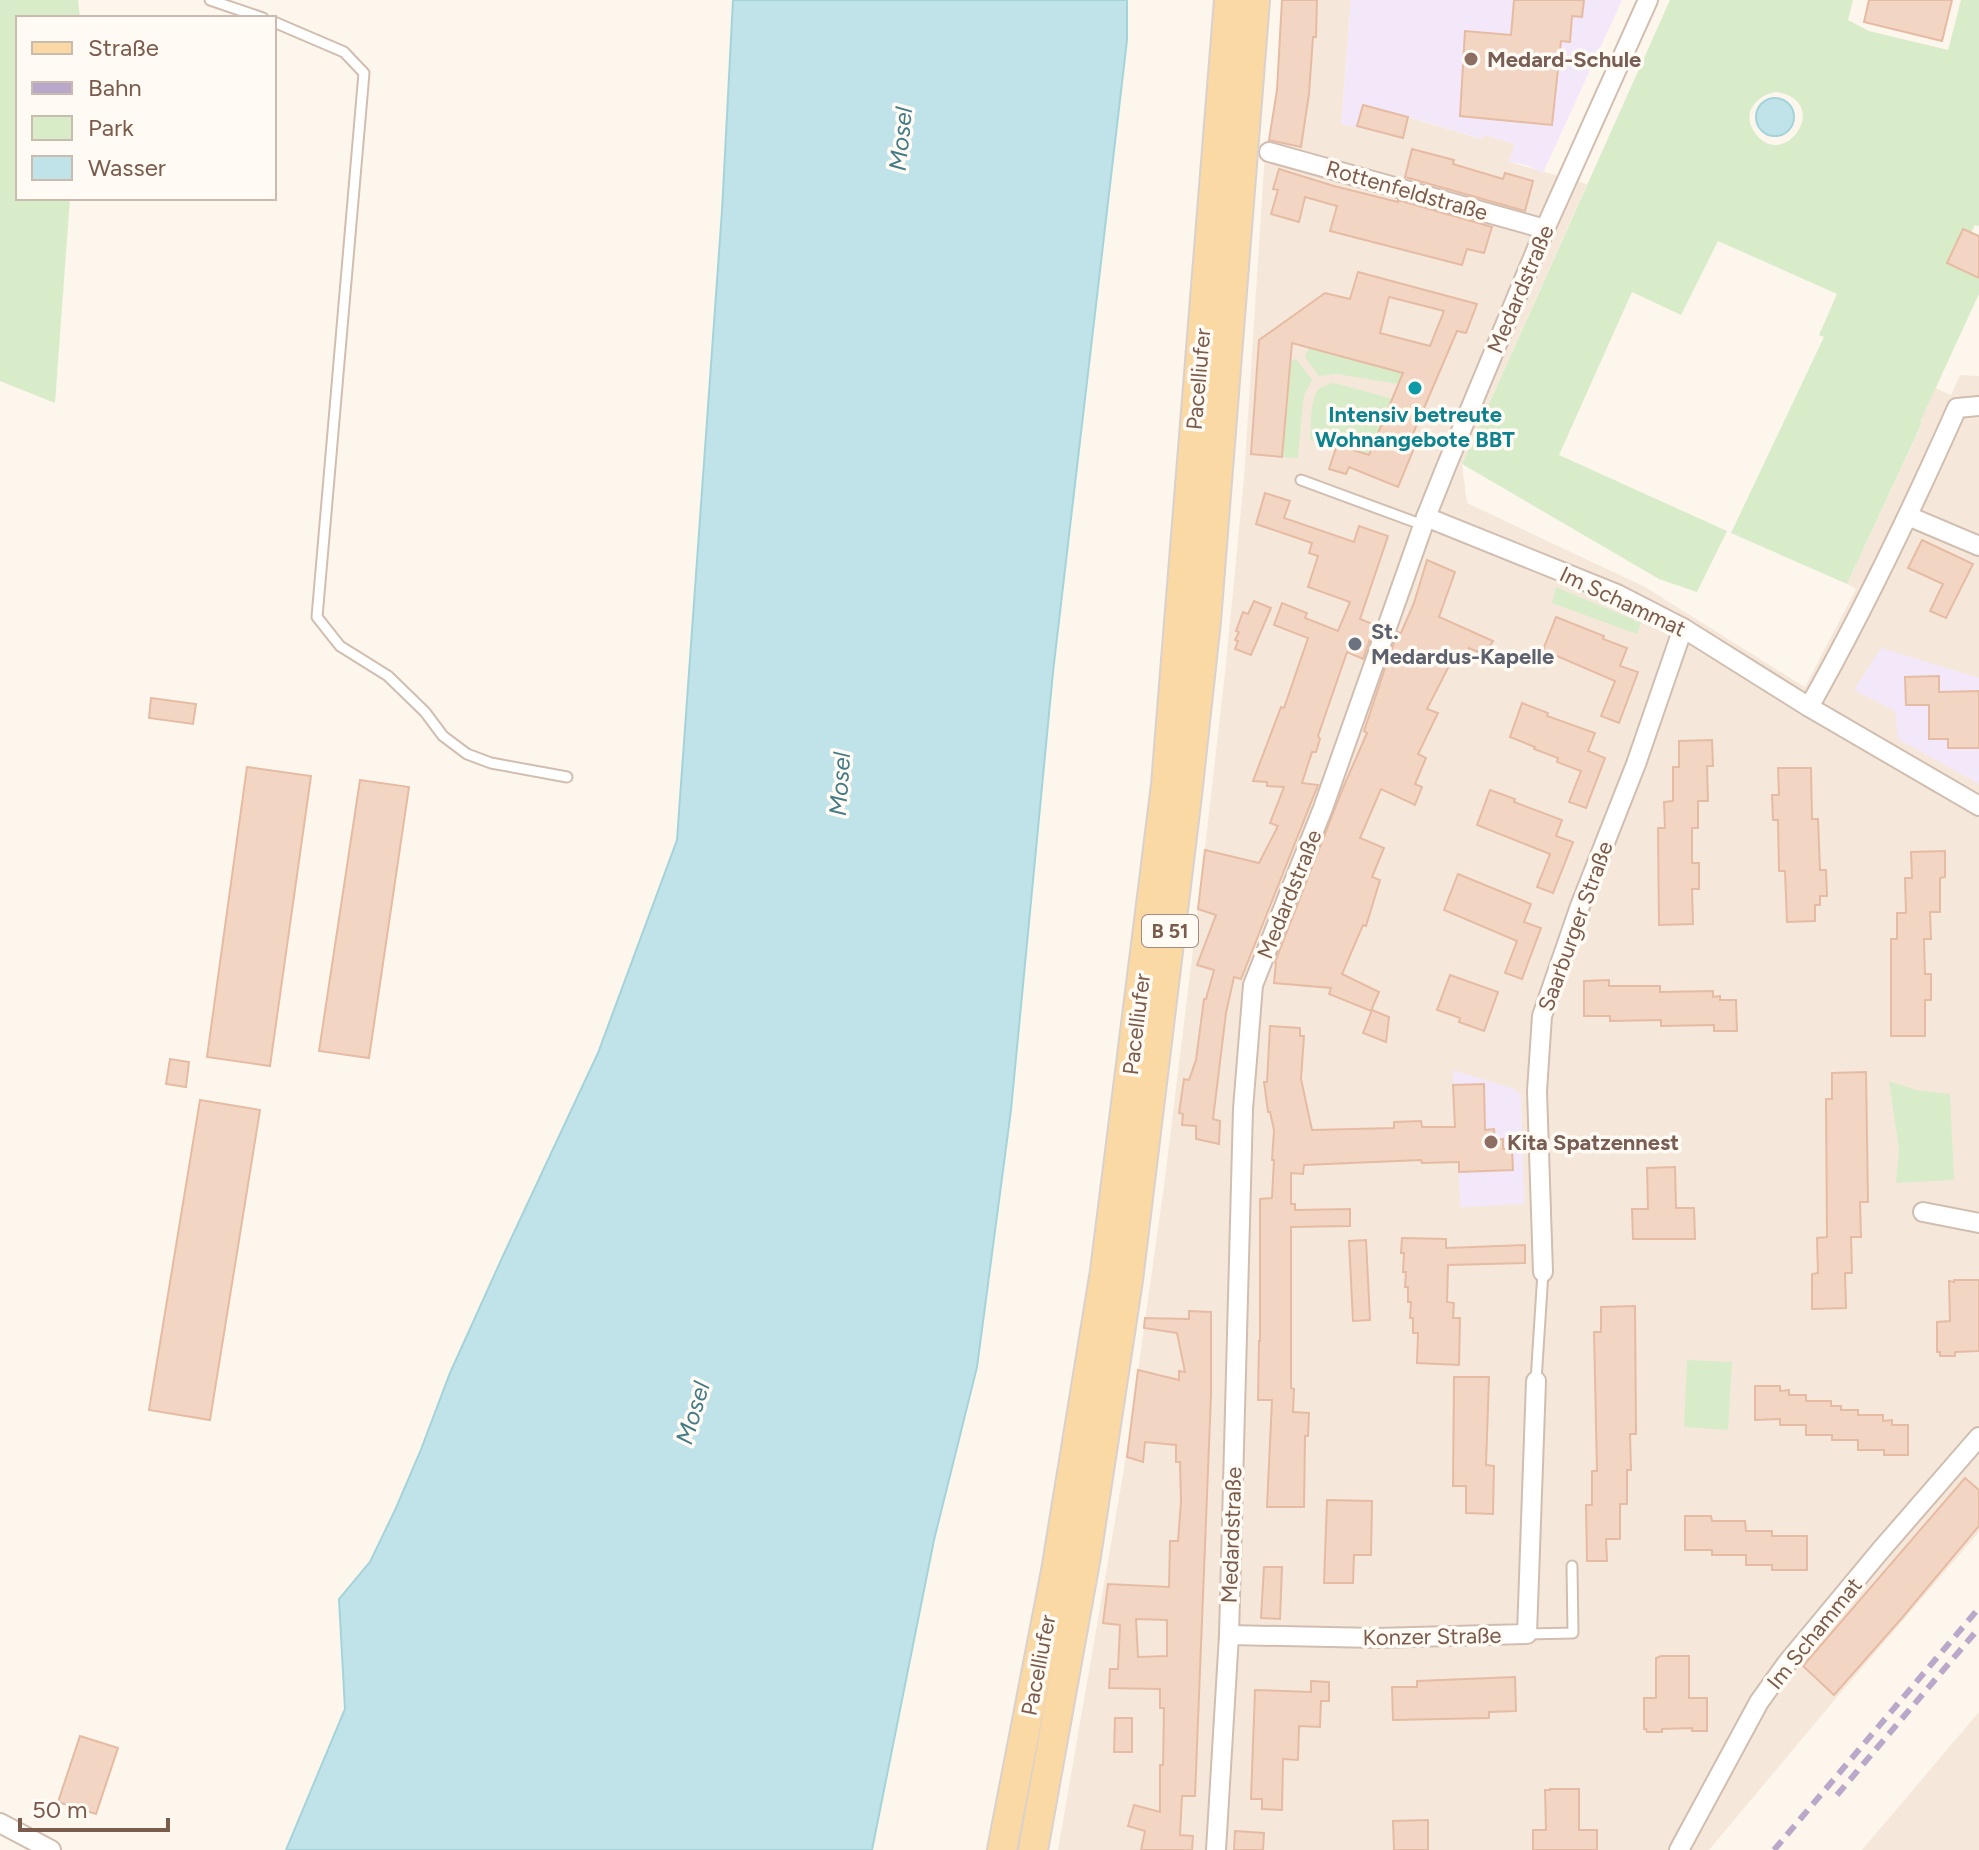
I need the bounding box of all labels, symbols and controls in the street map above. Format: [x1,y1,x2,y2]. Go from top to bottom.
legend [16,16,276,200]
text: Straße [88,33,159,62]
place label: Medard-Schule [1487,46,1641,73]
marker: Medard-Schule [1462,50,1480,68]
text: Bahn [88,73,142,102]
water label: Mosel [883,105,918,172]
text: Park [88,113,134,142]
text: Wasser [88,153,166,182]
street label: Rottenfeldstraße [1323,155,1491,226]
street label: Medardstraße [1481,221,1560,357]
street label: Pacelliufer [1181,326,1216,431]
marker: Intensiv betreute Wohnangebote BBT [1406,379,1424,397]
place label: Intensiv betreute Wohnangebote BBT [1315,401,1515,453]
street label: Im Schammat [1555,560,1690,642]
place label: St. Medardus-Kapelle [1371,618,1554,670]
marker: St. Medardus-Kapelle [1346,635,1364,653]
water label: Mosel [823,750,856,817]
street label: Medardstraße [1251,826,1328,963]
street label: Saarburger Straße [1532,838,1619,1015]
road number: B 51 [1142,915,1198,947]
street label: Pacelliufer [1117,971,1156,1076]
place label: Kita Spatzennest [1507,1129,1679,1156]
marker: Kita Spatzennest [1482,1133,1500,1151]
water label: Mosel [669,1377,716,1448]
street label: Medardstraße [1216,1466,1247,1604]
street label: Im Schammat [1761,1572,1868,1695]
street label: Pacelliufer [1015,1612,1062,1718]
street label: Konzer Straße [1362,1622,1502,1651]
scale bar [20,1782,168,1832]
text: 50 m [32,1795,88,1824]

